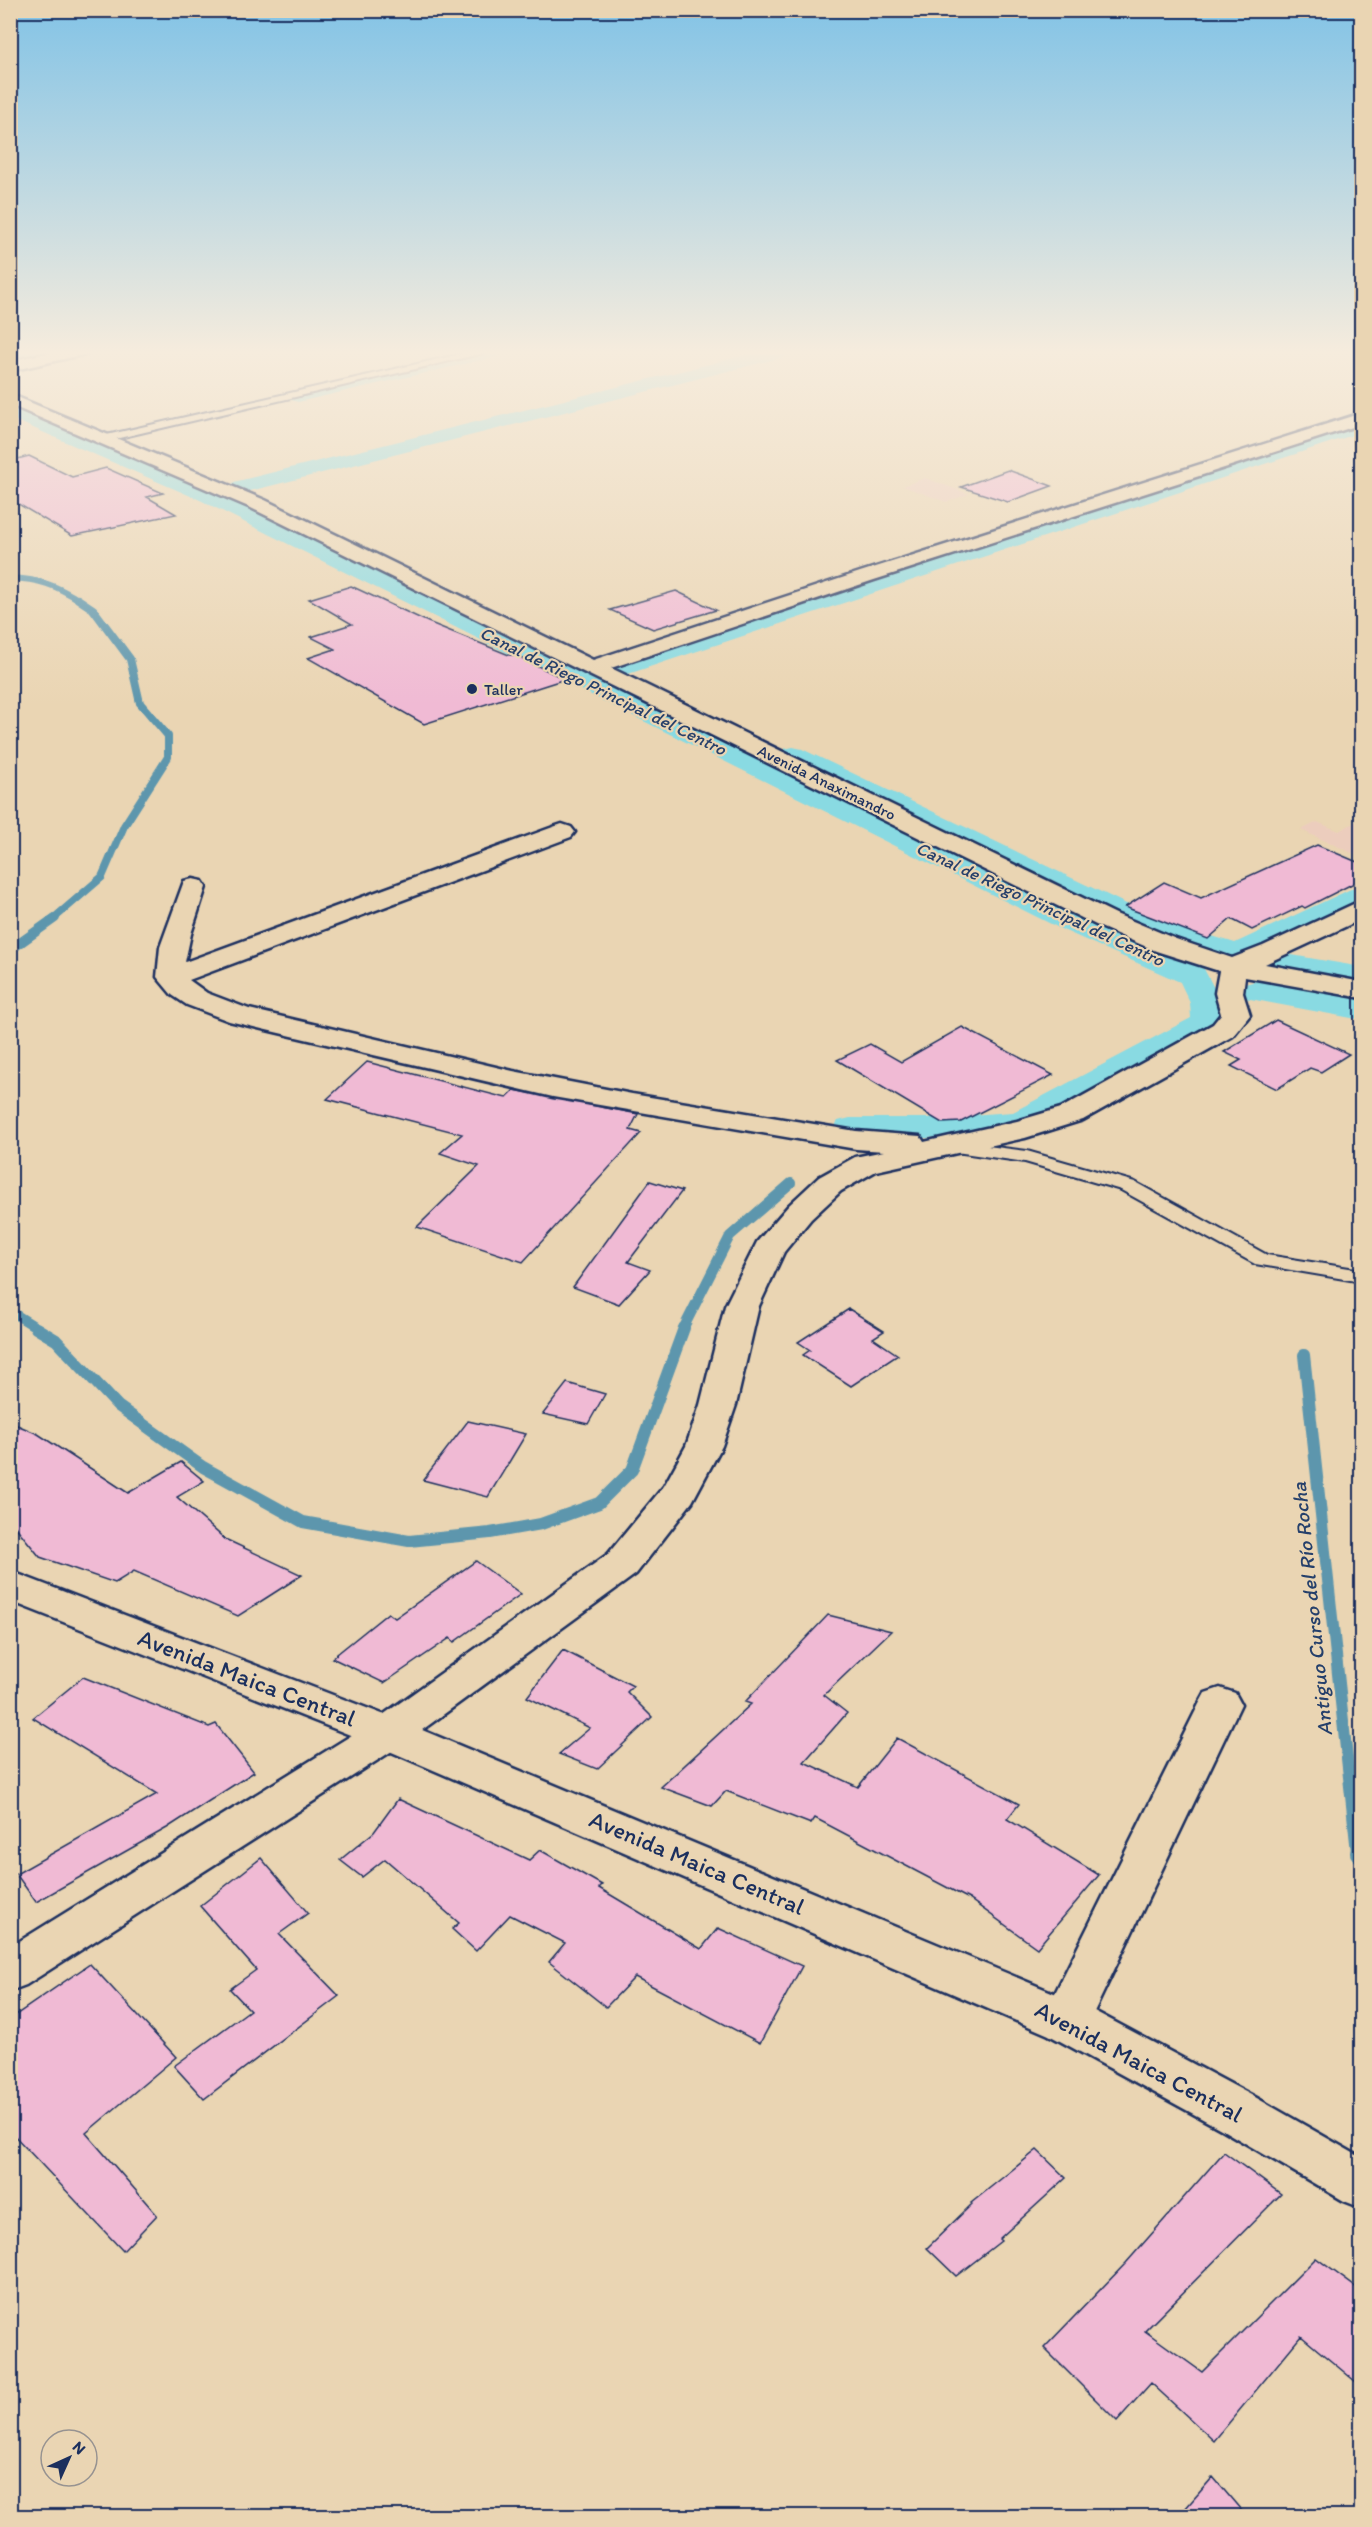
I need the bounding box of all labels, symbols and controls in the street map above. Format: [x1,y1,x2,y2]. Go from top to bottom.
water label: Canal de Riego Principal del Centro [476,622,730,761]
place label: Taller [484,680,523,699]
marker: Taller [465,682,479,696]
street label: Avenida Anaximandro [755,741,899,824]
water label: Canal de Riego Principal del Centro [913,837,1168,972]
water label: Antiguo Curso del Río Rocha [1286,1481,1337,1737]
street label: Avenida Maica Central [134,1623,360,1733]
street label: Avenida Maica Central [585,1804,809,1921]
street label: Avenida Maica Central [1030,1995,1248,2129]
north arrow [39,2428,99,2488]
text: N [69,2437,90,2458]

